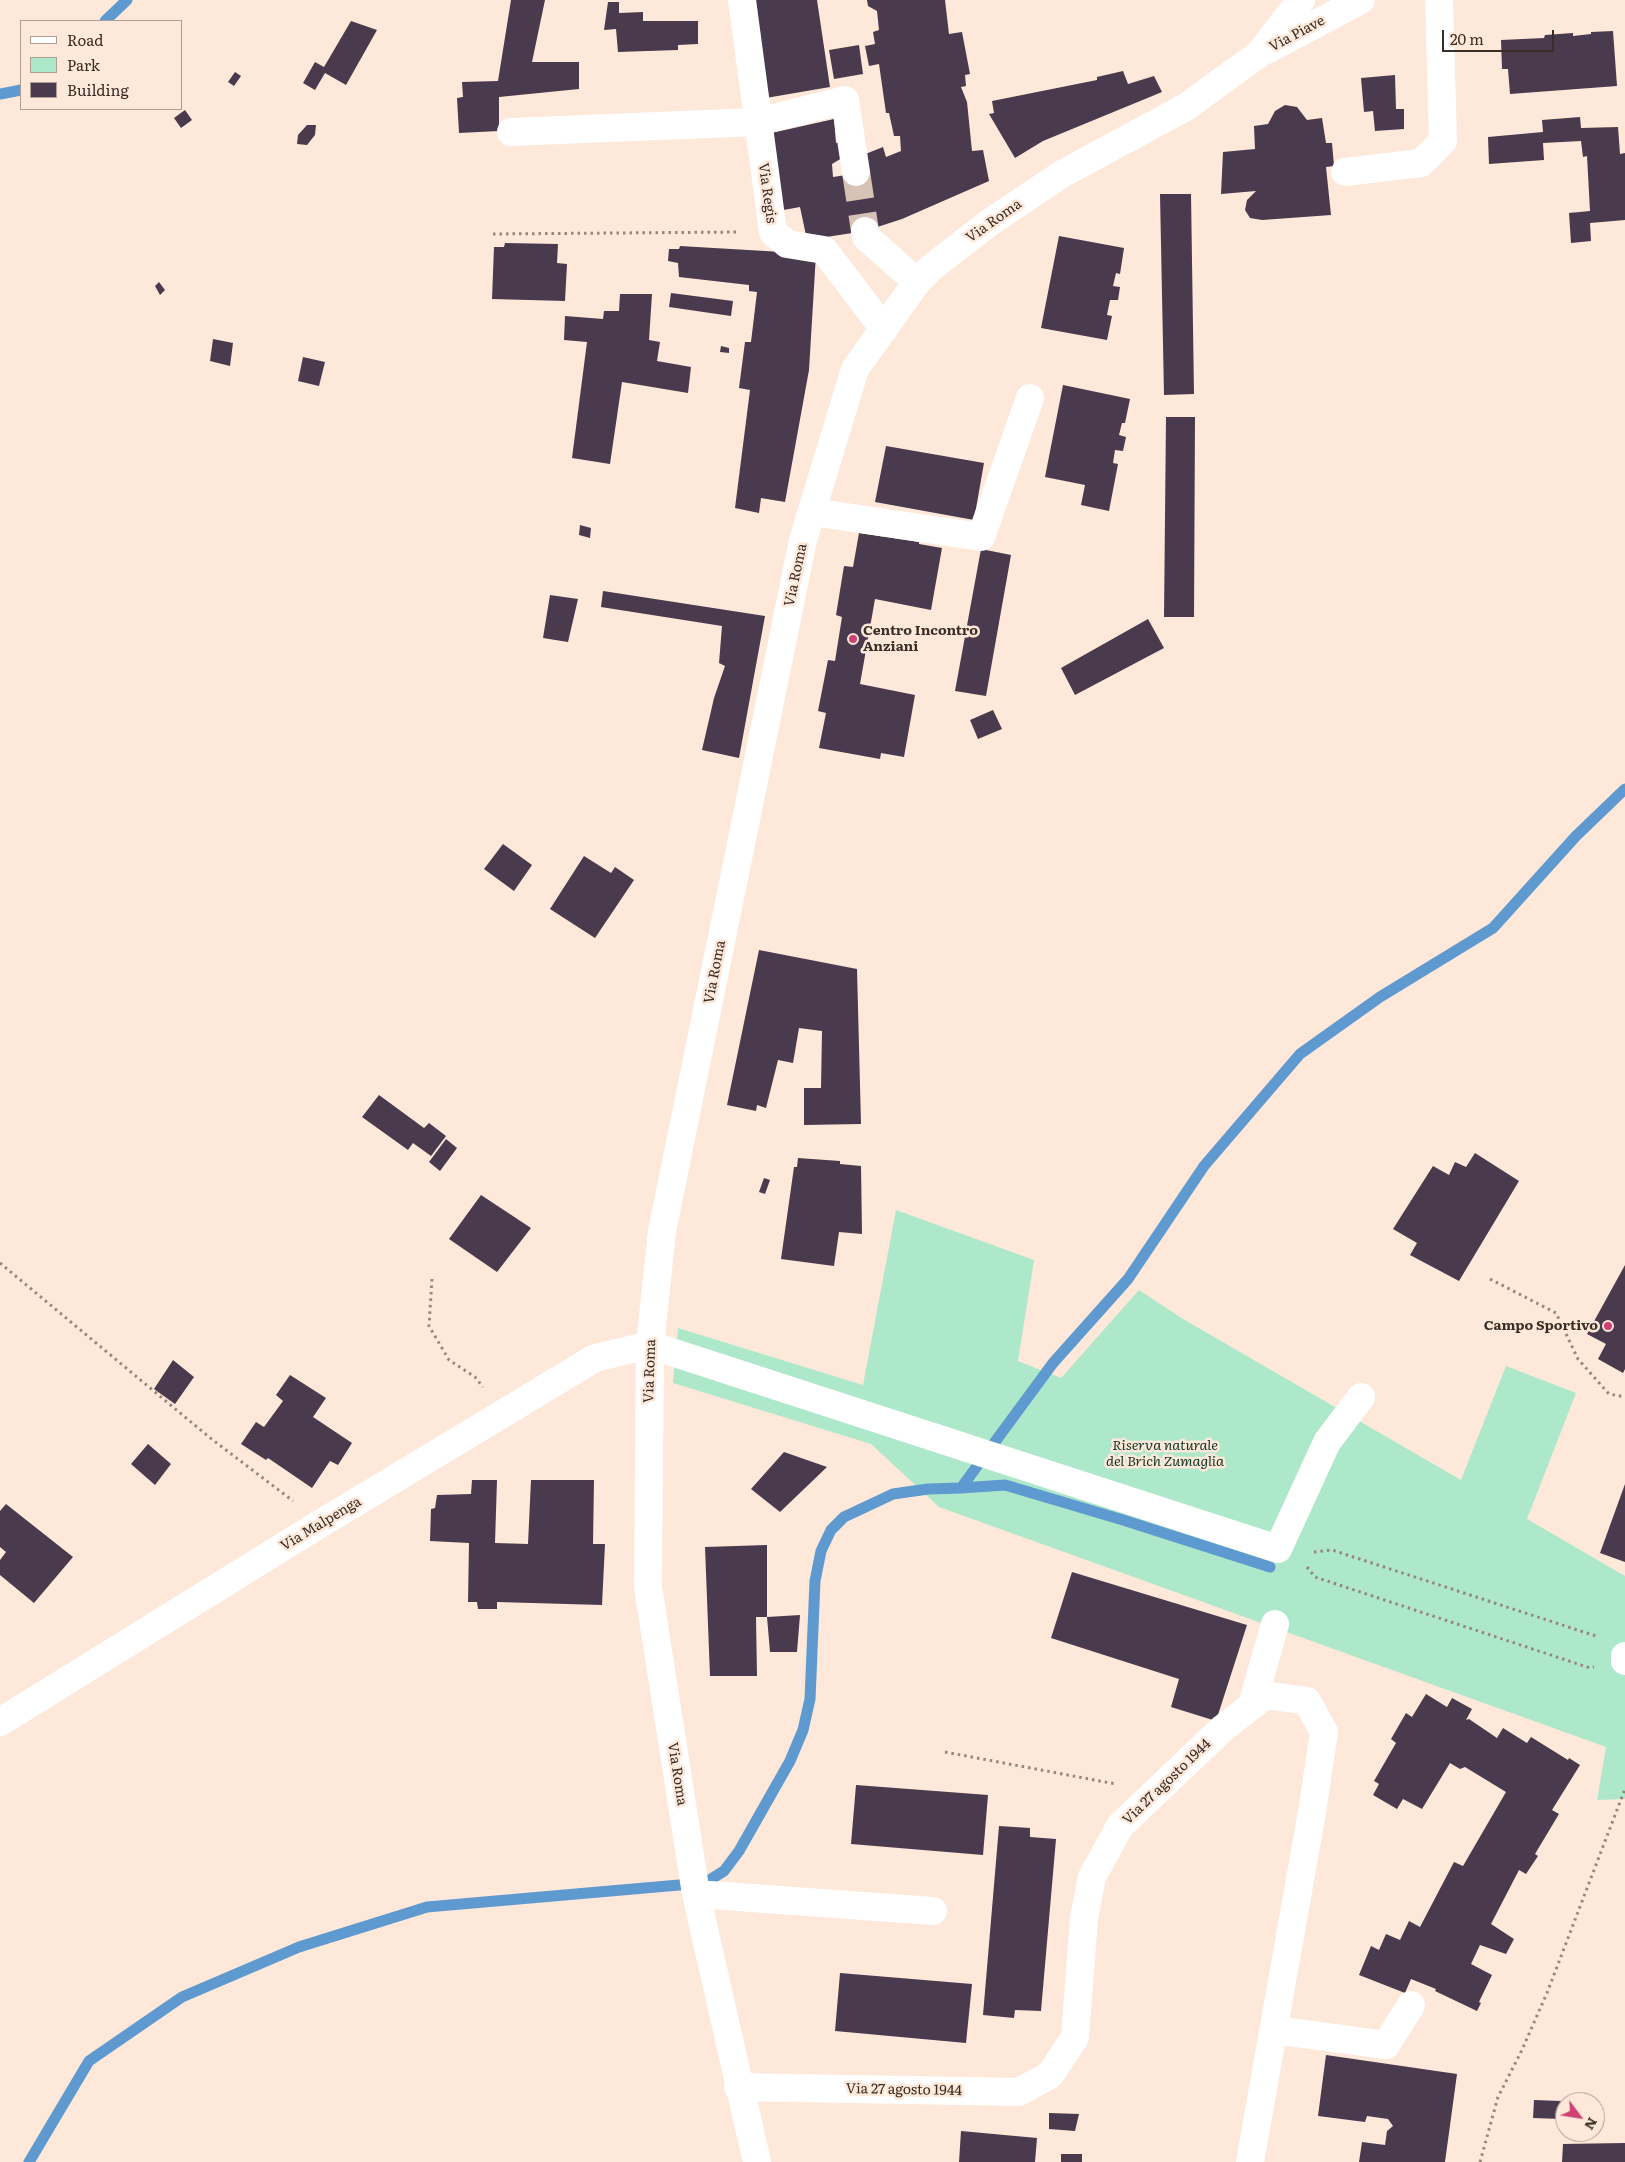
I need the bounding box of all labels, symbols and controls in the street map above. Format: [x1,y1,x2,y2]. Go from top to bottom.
street label: Via Piave [1266,12,1328,56]
legend [20,20,182,110]
scale bar [1445,20,1558,52]
text: 20 m [1450,27,1484,50]
text: Road [67,28,103,51]
text: Park [67,53,100,76]
text: Building [67,78,129,101]
street label: Via Regis [754,162,780,224]
street label: Via Roma [963,196,1025,246]
street label: Via Roma [781,542,811,608]
place label: Centro Incontro Anziani [863,623,978,656]
marker: Centro Incontro Anziani [847,633,859,645]
street label: Via Roma [701,939,729,1005]
place label: Campo Sportivo [1484,1318,1598,1334]
marker: Campo Sportivo [1602,1320,1614,1332]
street label: Via Roma [640,1339,660,1403]
park label: Riserva naturale del Brich Zumaglia [1106,1438,1224,1470]
street label: Via Malpenga [278,1493,364,1555]
street label: Via 27 agosto 1944 [1119,1736,1215,1828]
street label: Via Roma [664,1741,690,1807]
street label: Via 27 agosto 1944 [846,2081,962,2099]
north arrow [1555,2092,1605,2142]
text: N [1580,2114,1604,2134]

